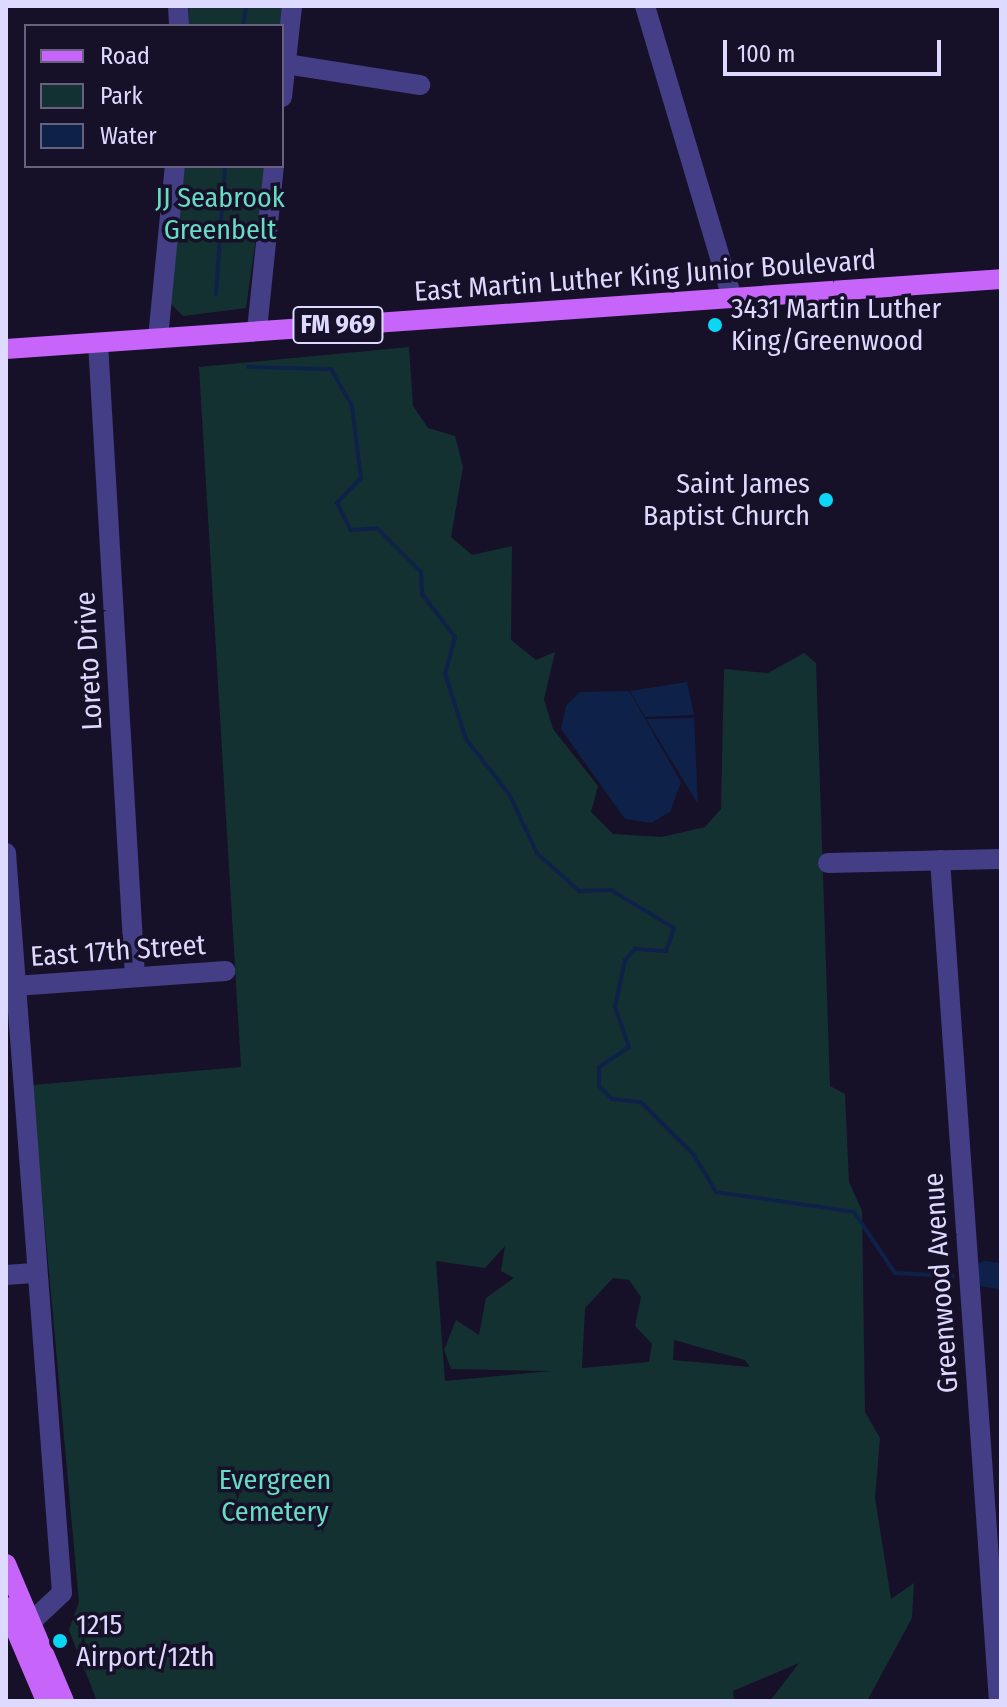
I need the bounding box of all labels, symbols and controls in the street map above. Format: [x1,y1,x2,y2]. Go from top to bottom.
legend [24,24,284,168]
scale bar [727,24,945,74]
text: 100 m [737,40,795,68]
text: Road [100,42,150,70]
text: Park [100,82,143,110]
text: Water [100,122,157,150]
park label: JJ Seabrook Greenbelt [155,181,285,247]
street label: East Martin Luther King Junior Boulevard [413,243,877,309]
place label: 3431 Martin Luther King/Greenwood [731,292,941,358]
road number: FM 969 [292,303,384,347]
marker: 3431 Martin Luther King/Greenwood [706,316,724,334]
place label: Saint James Baptist Church [643,467,810,533]
marker: Saint James Baptist Church [817,491,835,509]
street label: Loreto Drive [69,591,109,731]
street label: East 17th Street [29,928,207,974]
street label: Greenwood Avenue [917,1172,965,1394]
park label: Evergreen Cemetery [219,1463,331,1529]
place label: 1215 Airport/12th [76,1608,215,1674]
marker: 1215 Airport/12th [51,1632,69,1650]

